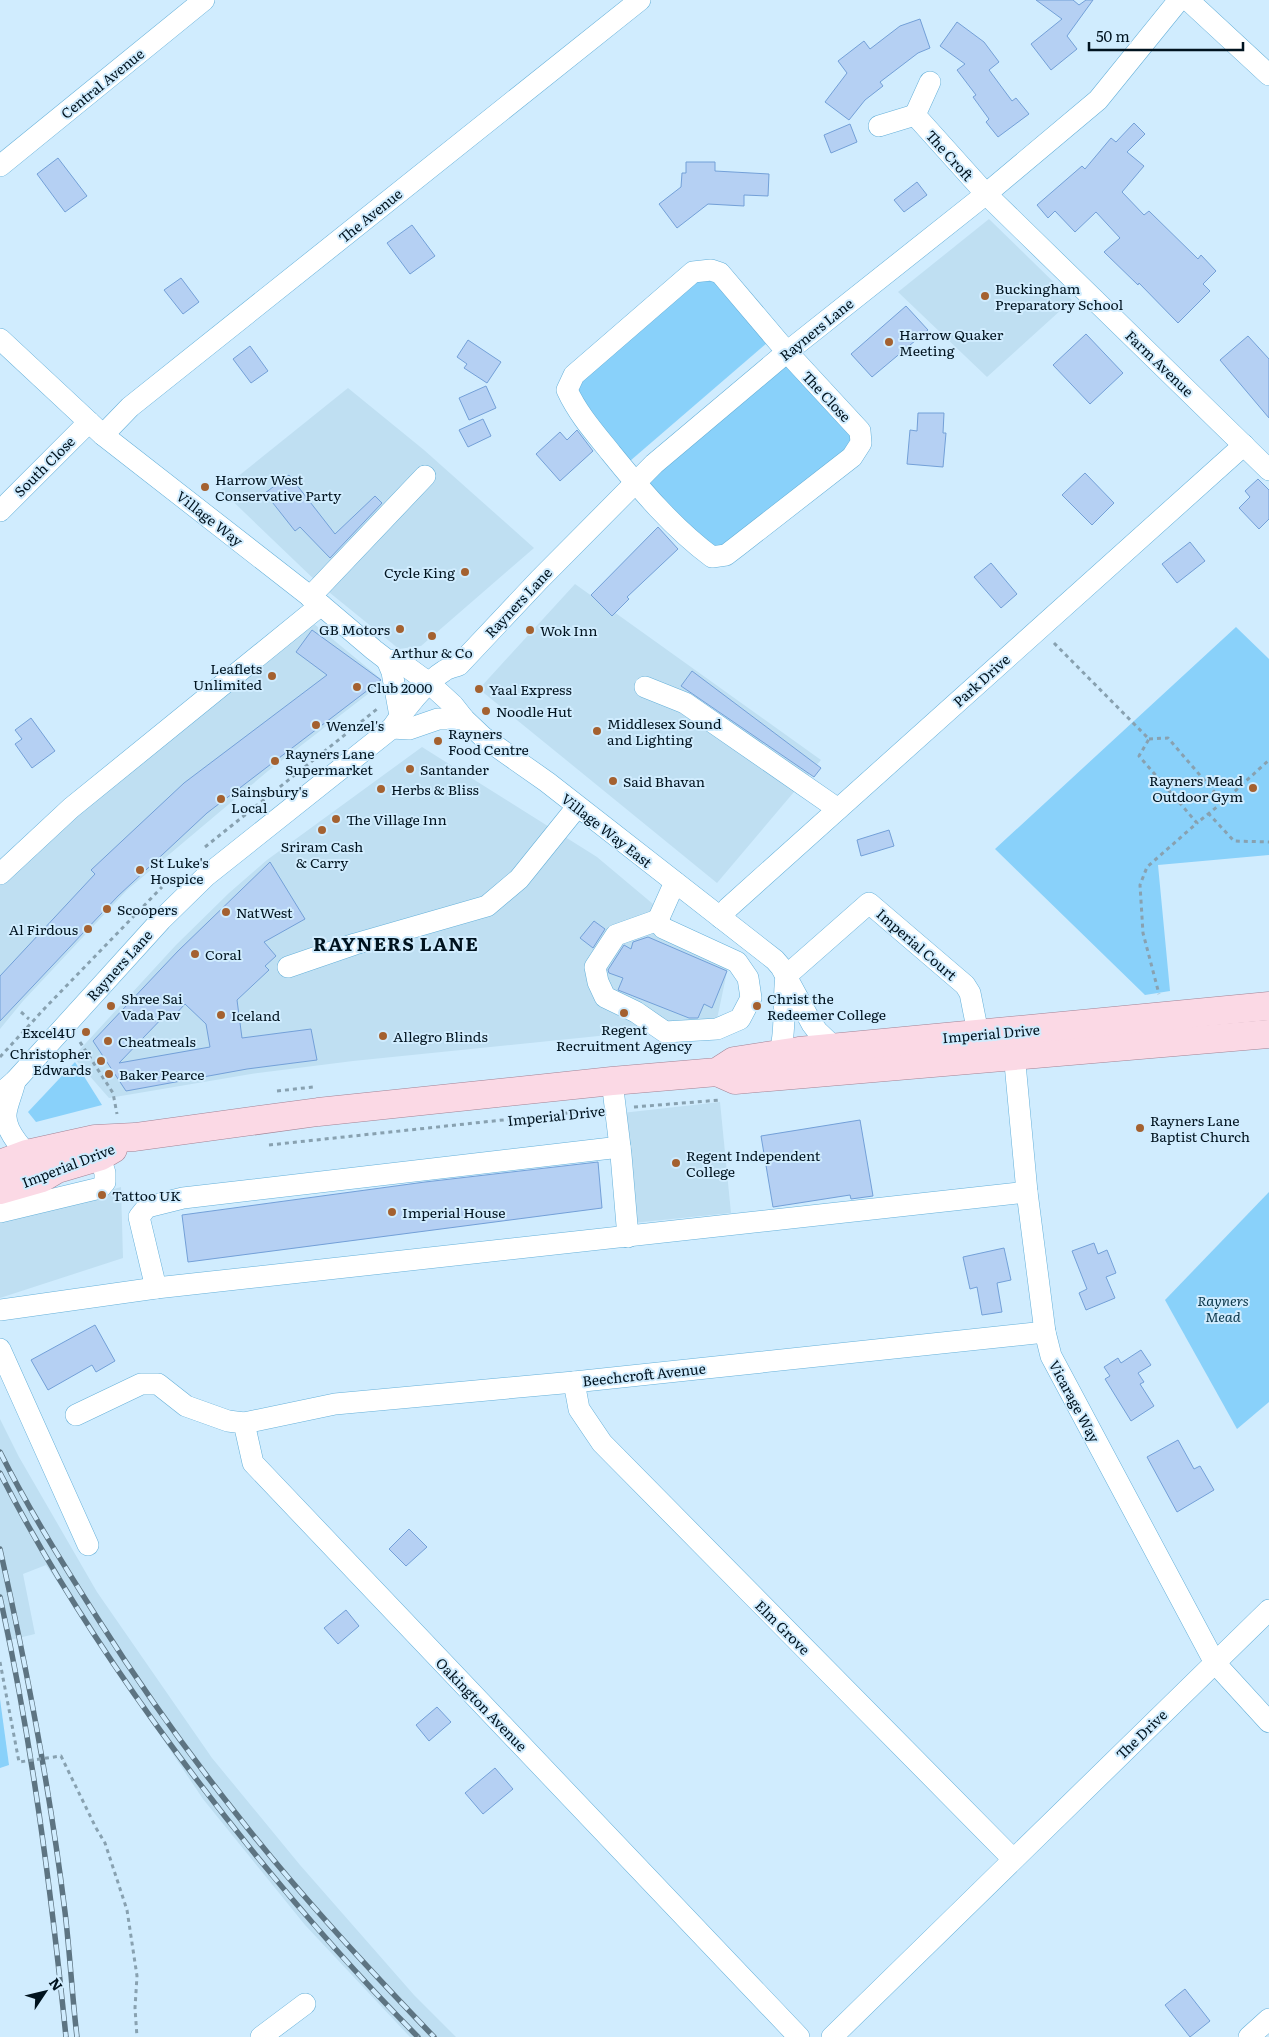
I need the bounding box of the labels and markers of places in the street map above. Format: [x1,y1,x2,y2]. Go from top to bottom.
place label: Buckingham Preparatory School [995,278,1124,314]
marker: Buckingham Preparatory School [979,290,991,302]
place label: Harrow Quaker Meeting [899,324,1004,360]
marker: Harrow Quaker Meeting [883,336,895,348]
place label: Harrow West Conservative Party [215,469,342,505]
marker: Harrow West Conservative Party [199,481,211,493]
place label: Cycle King [384,562,455,582]
marker: Cycle King [459,566,471,578]
place label: GB Motors [319,619,390,639]
place label: Wok Inn [540,620,597,640]
marker: GB Motors [394,623,406,635]
marker: Wok Inn [524,624,536,636]
marker: Arthur & Co [426,630,438,642]
place label: Arthur & Co [391,642,473,662]
place label: Leaflets Unlimited [193,658,262,694]
marker: Leaflets Unlimited [266,670,278,682]
place label: Club 2000 [367,677,432,697]
place label: Yaal Express [489,679,572,699]
marker: Club 2000 [351,681,363,693]
marker: Yaal Express [473,683,485,695]
place label: Noodle Hut [496,701,573,721]
marker: Noodle Hut [480,705,492,717]
place label: Middlesex Sound and Lighting [607,713,722,749]
place label: Wenzel's [326,715,384,735]
marker: Wenzel's [310,719,322,731]
place label: Rayners Food Centre [448,723,529,759]
marker: Middlesex Sound and Lighting [591,725,603,737]
marker: Rayners Food Centre [432,735,444,747]
place label: Rayners Lane Supermarket [285,743,375,779]
marker: Rayners Lane Supermarket [269,755,281,767]
place label: Santander [420,759,489,779]
marker: Santander [404,763,416,775]
place label: Rayners Mead Outdoor Gym [1149,770,1243,806]
place label: Said Bhavan [623,771,705,791]
marker: Said Bhavan [607,775,619,787]
place label: Herbs & Bliss [391,779,479,799]
place label: Sainsbury's Local [231,781,308,817]
marker: Rayners Mead Outdoor Gym [1247,782,1259,794]
marker: Herbs & Bliss [375,783,387,795]
marker: Sainsbury's Local [215,793,227,805]
place label: The Village Inn [346,809,447,829]
marker: The Village Inn [330,813,342,825]
marker: Sriram Cash & Carry [316,824,328,836]
place label: Sriram Cash & Carry [281,836,363,872]
place label: St Luke's Hospice [150,852,209,888]
marker: St Luke's Hospice [134,864,146,876]
place label: Scoopers [117,899,177,919]
place label: NatWest [236,902,293,922]
marker: Scoopers [101,903,113,915]
marker: NatWest [220,906,232,918]
place label: Al Firdous [9,919,78,939]
marker: Al Firdous [82,923,94,935]
place label: Coral [205,944,242,964]
marker: Coral [189,948,201,960]
place label: Shree Sai Vada Pav [121,988,183,1024]
place label: Christ the Redeemer College [767,988,886,1024]
marker: Shree Sai Vada Pav [105,1000,117,1012]
marker: Christ the Redeemer College [751,1000,763,1012]
place label: Iceland [231,1005,281,1025]
marker: Regent Recruitment Agency [618,1007,630,1019]
marker: Iceland [215,1009,227,1021]
place label: Regent Recruitment Agency [556,1019,693,1055]
place label: Excel4U [22,1022,76,1042]
marker: Excel4U [80,1026,92,1038]
place label: Allegro Blinds [393,1026,488,1046]
marker: Allegro Blinds [377,1030,389,1042]
place label: Cheatmeals [118,1031,196,1051]
marker: Cheatmeals [102,1035,114,1047]
place label: Christopher Edwards [10,1043,91,1079]
marker: Christopher Edwards [95,1055,107,1067]
place label: Baker Pearce [119,1064,204,1084]
marker: Baker Pearce [103,1068,115,1080]
place label: Rayners Lane Baptist Church [1150,1110,1250,1146]
marker: Rayners Lane Baptist Church [1134,1122,1146,1134]
place label: Regent Independent College [686,1145,821,1181]
marker: Regent Independent College [670,1157,682,1169]
place label: Tattoo UK [112,1185,181,1205]
marker: Tattoo UK [96,1189,108,1201]
place label: Imperial House [402,1202,505,1222]
marker: Imperial House [386,1206,398,1218]

